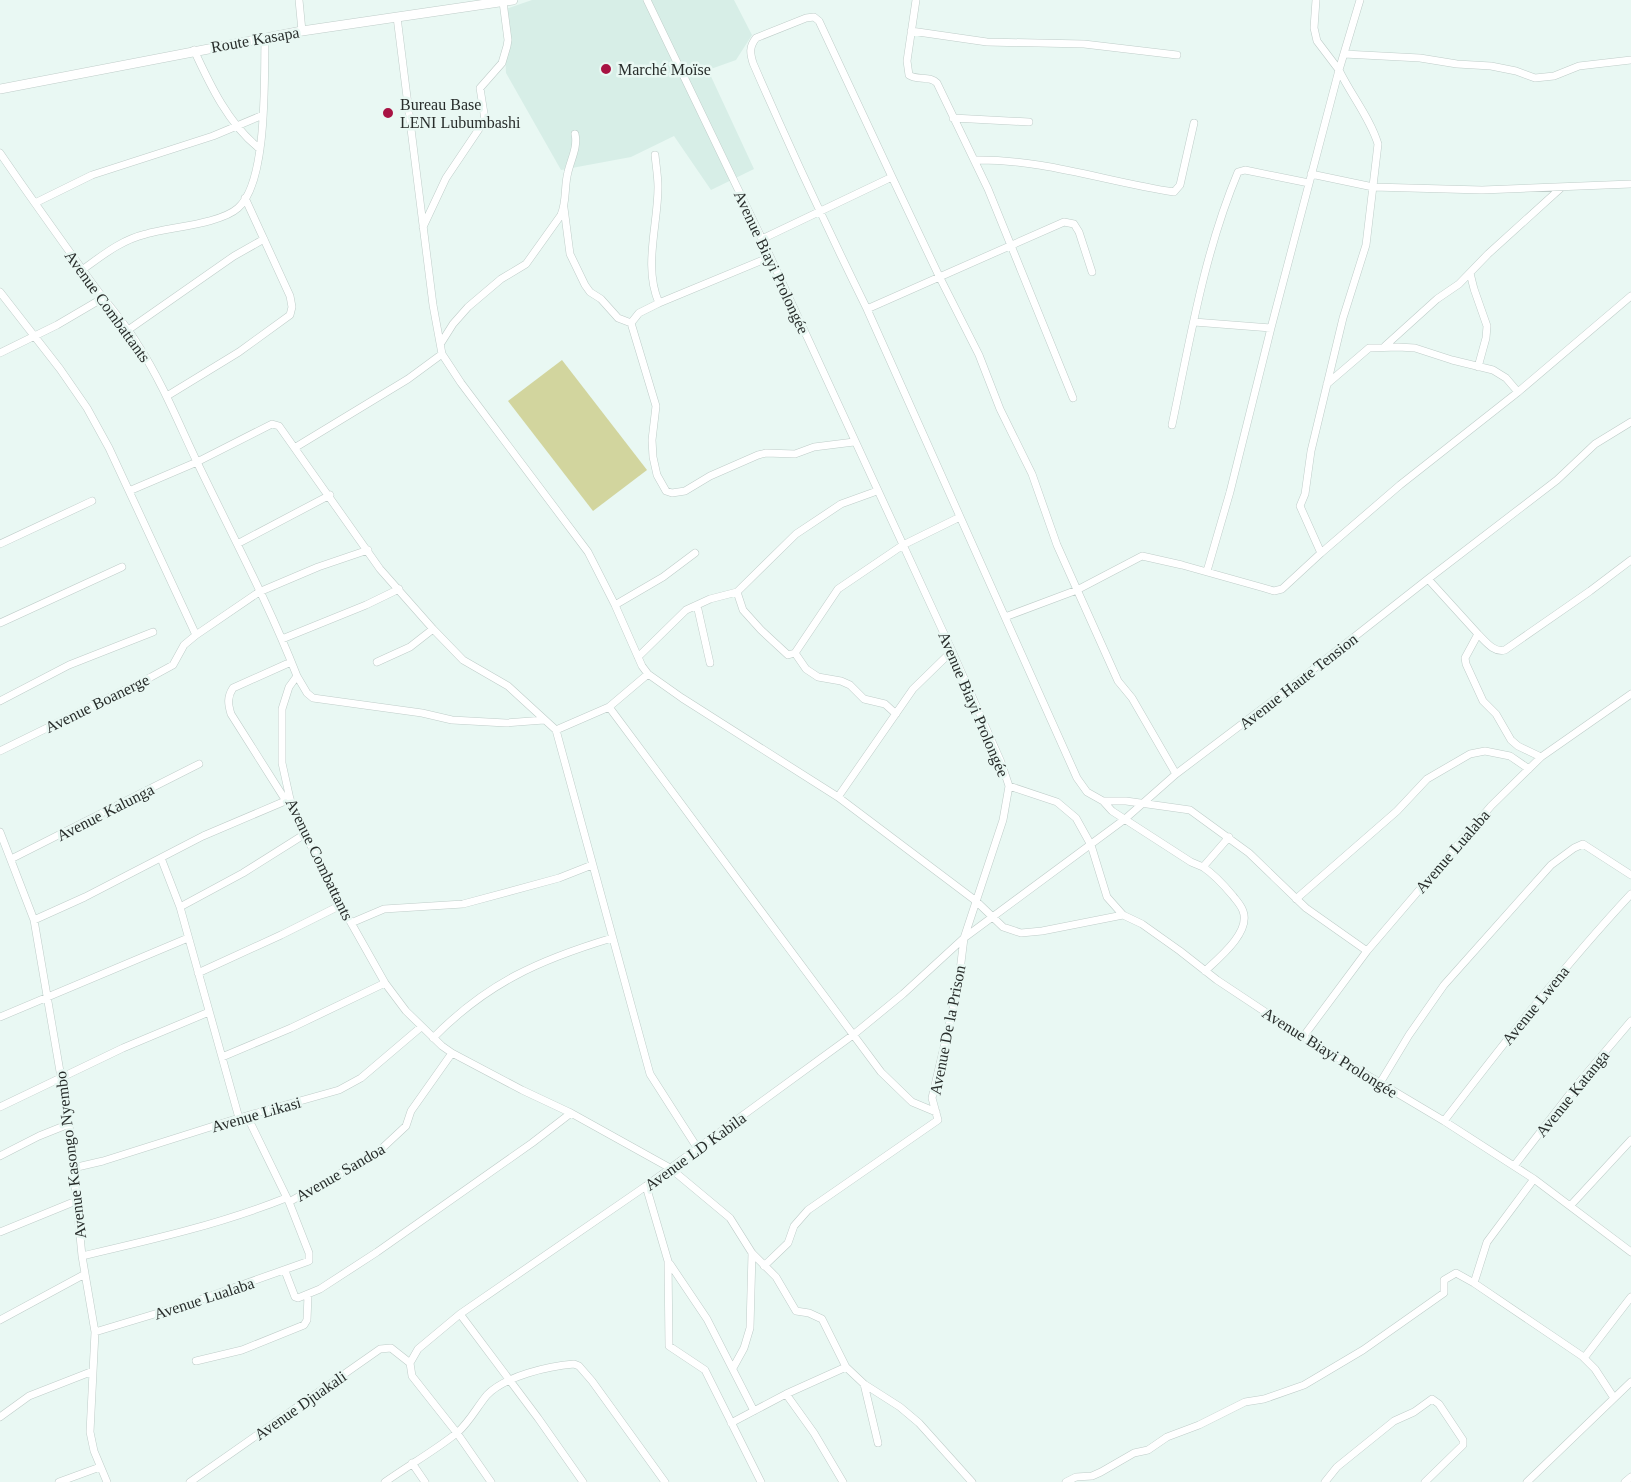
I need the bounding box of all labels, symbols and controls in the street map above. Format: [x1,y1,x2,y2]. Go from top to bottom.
street label: Route Kasapa [210,23,301,57]
place label: Marché Moïse [618,61,711,78]
marker: Marché Moïse [599,62,613,76]
place label: Bureau Base LENI Lubumbashi [400,96,521,131]
marker: Bureau Base LENI Lubumbashi [381,106,395,120]
street label: Avenue Biayi Prolongée [730,188,812,337]
street label: Avenue Combattants [61,247,154,365]
street label: Avenue Biayi Prolongée [934,629,1012,780]
street label: Avenue Haute Tension [1236,630,1361,733]
street label: Avenue Boanerge [42,671,152,737]
street label: Avenue Kalunga [54,781,157,845]
street label: Avenue Combattants [283,796,356,923]
street label: Avenue Lualaba [1412,806,1493,896]
street label: Avenue Lwena [1499,963,1572,1048]
street label: Avenue De la Prison [927,964,968,1096]
street label: Avenue Biayi Prolongée [1259,1004,1400,1102]
street label: Avenue Katanga [1532,1047,1613,1140]
street label: Avenue Kasongo Nyembo [52,1070,90,1240]
street label: Avenue Likasi [209,1093,304,1135]
street label: Avenue LD Kabila [642,1109,749,1194]
street label: Avenue Sandoa [293,1140,388,1205]
street label: Avenue Lualaba [152,1274,256,1323]
street label: Avenue Djuakali [251,1367,350,1444]

